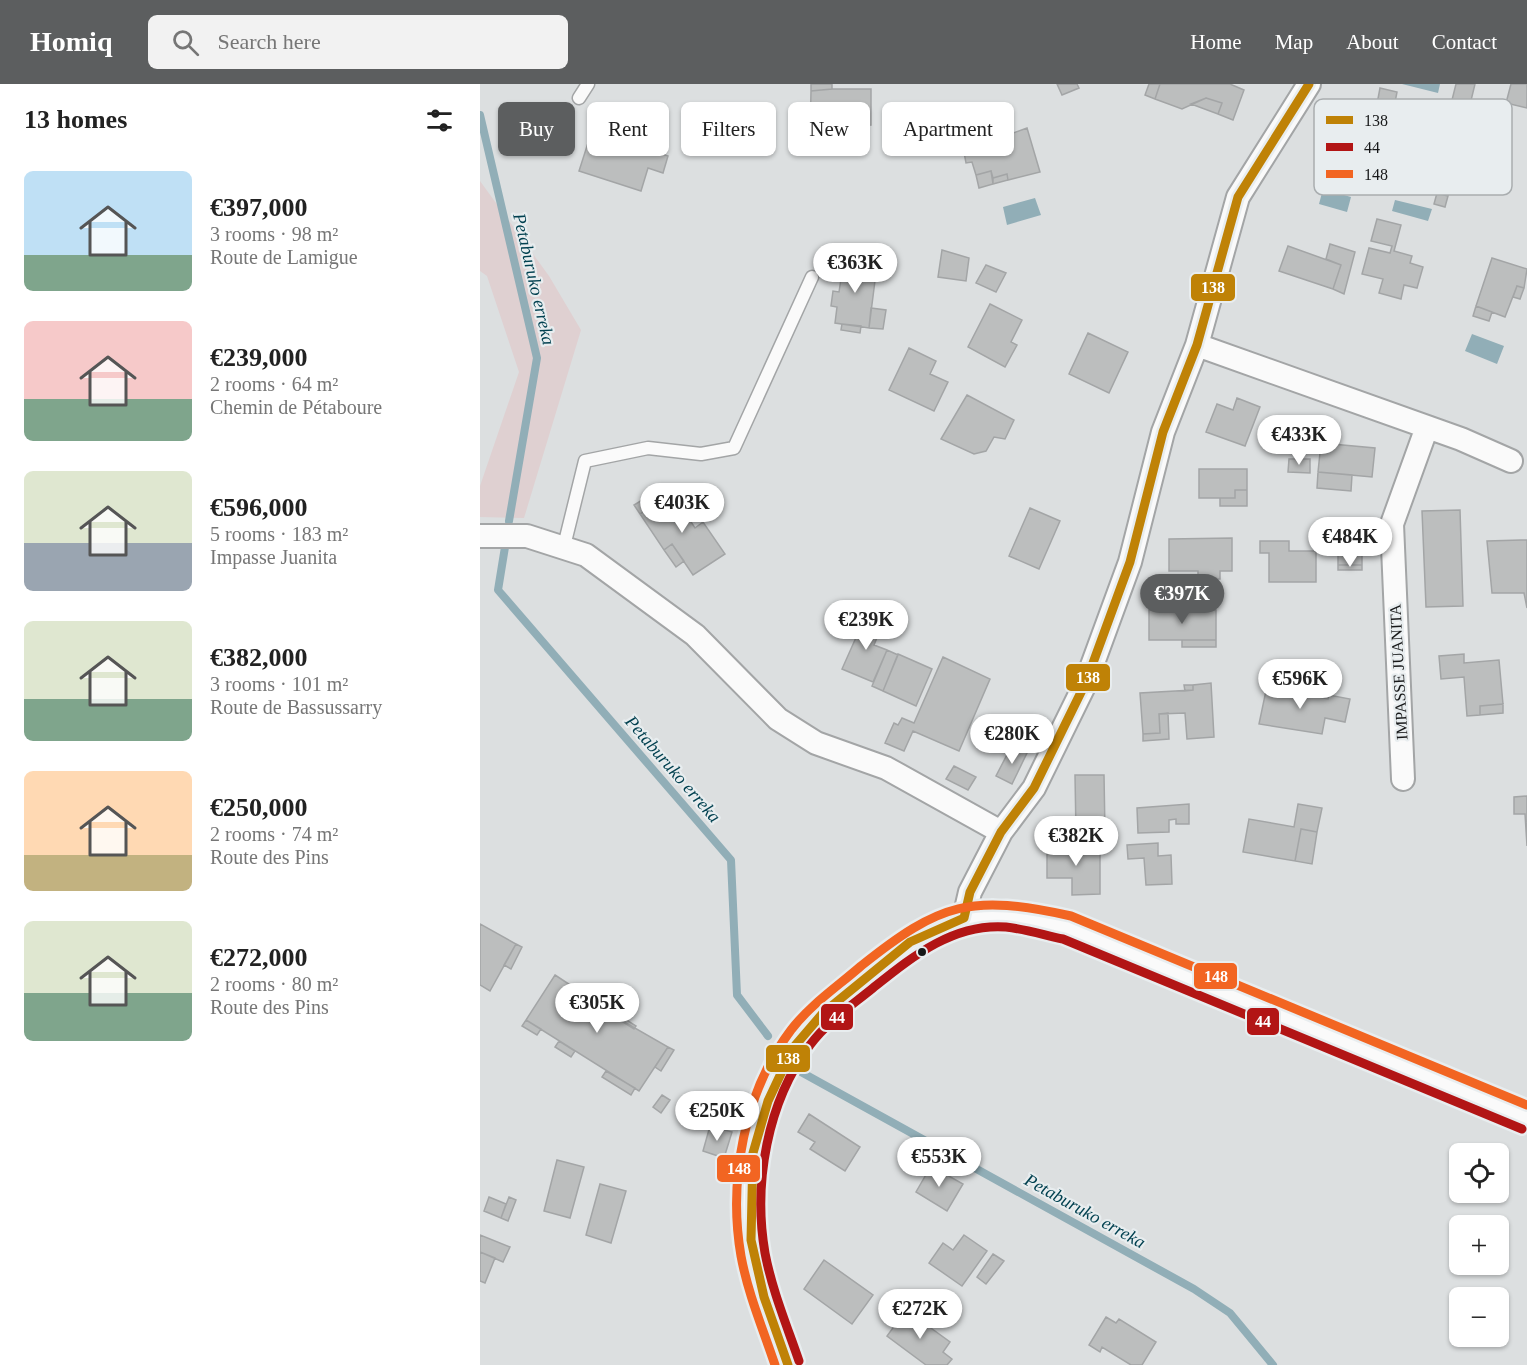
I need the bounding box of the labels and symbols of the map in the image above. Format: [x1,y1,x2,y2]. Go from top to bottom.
legend [1314,99,1512,195]
text: 138 [1364,112,1388,129]
text: 44 [1364,139,1380,156]
text: 148 [1364,166,1388,183]
water label: Petaburuko erreka [509,210,559,347]
pin: €363K [813,243,897,294]
line badge: 138 [1190,273,1236,302]
text: 138 [1201,279,1225,296]
pin: €433K [1257,415,1341,466]
pin: €403K [640,483,724,534]
pin: €484K [1308,517,1392,568]
pin: €397K [1140,574,1224,625]
pin: €239K [824,600,908,651]
street label: IMPASSE JUANITA [1386,603,1411,741]
pin: €596K [1258,659,1342,710]
line badge: 138 [1065,663,1111,692]
text: 138 [1076,669,1100,686]
water label: Petaburuko erreka [621,711,725,826]
pin: €280K [970,714,1054,765]
pin: €382K [1034,816,1118,867]
unlabelled marker [916,946,928,958]
line badge: 148 [1193,962,1238,990]
text: 148 [1204,968,1228,985]
pin: €305K [555,983,639,1034]
line badge: 44 [820,1003,854,1031]
line badge: 44 [1246,1007,1280,1036]
text: 44 [829,1009,845,1026]
text: 44 [1255,1013,1271,1030]
line badge: 138 [765,1044,811,1073]
text: 138 [776,1050,800,1067]
pin: €250K [675,1091,759,1142]
pin: €553K [897,1137,981,1188]
line badge: 148 [716,1154,761,1183]
text: 148 [727,1160,751,1177]
water label: Petaburuko erreka [1020,1169,1149,1252]
pin: €272K [878,1289,962,1340]

